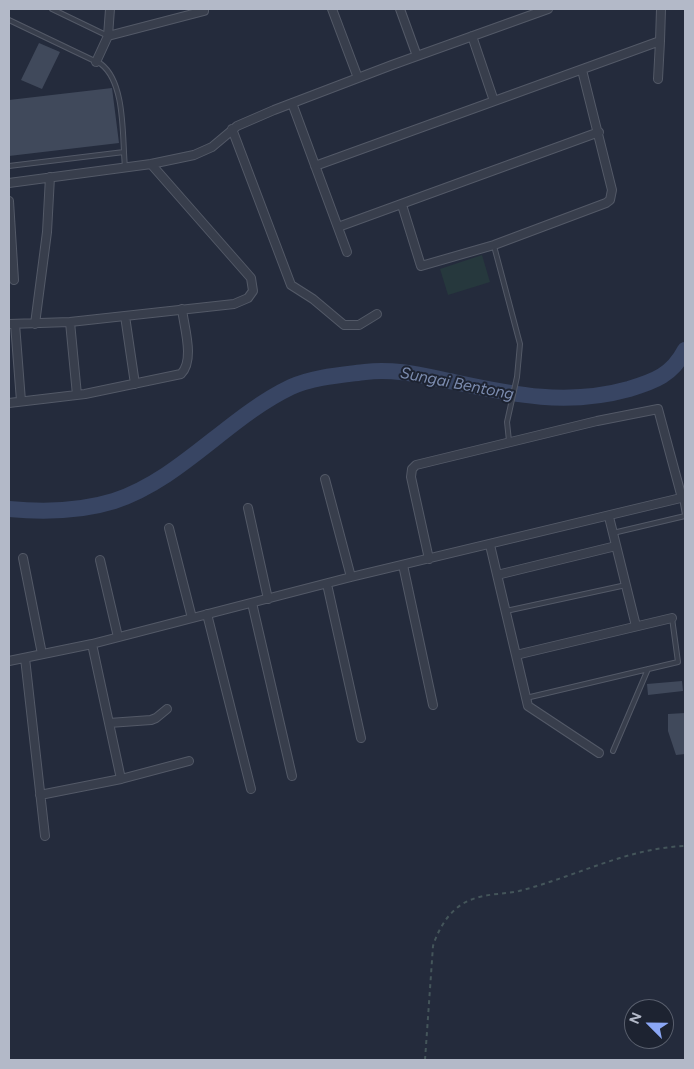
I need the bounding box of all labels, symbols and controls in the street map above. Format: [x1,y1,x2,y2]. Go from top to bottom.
water label: Sungai Bentong [399,364,515,404]
north arrow [624,999,674,1049]
text: N [626,1010,646,1027]

